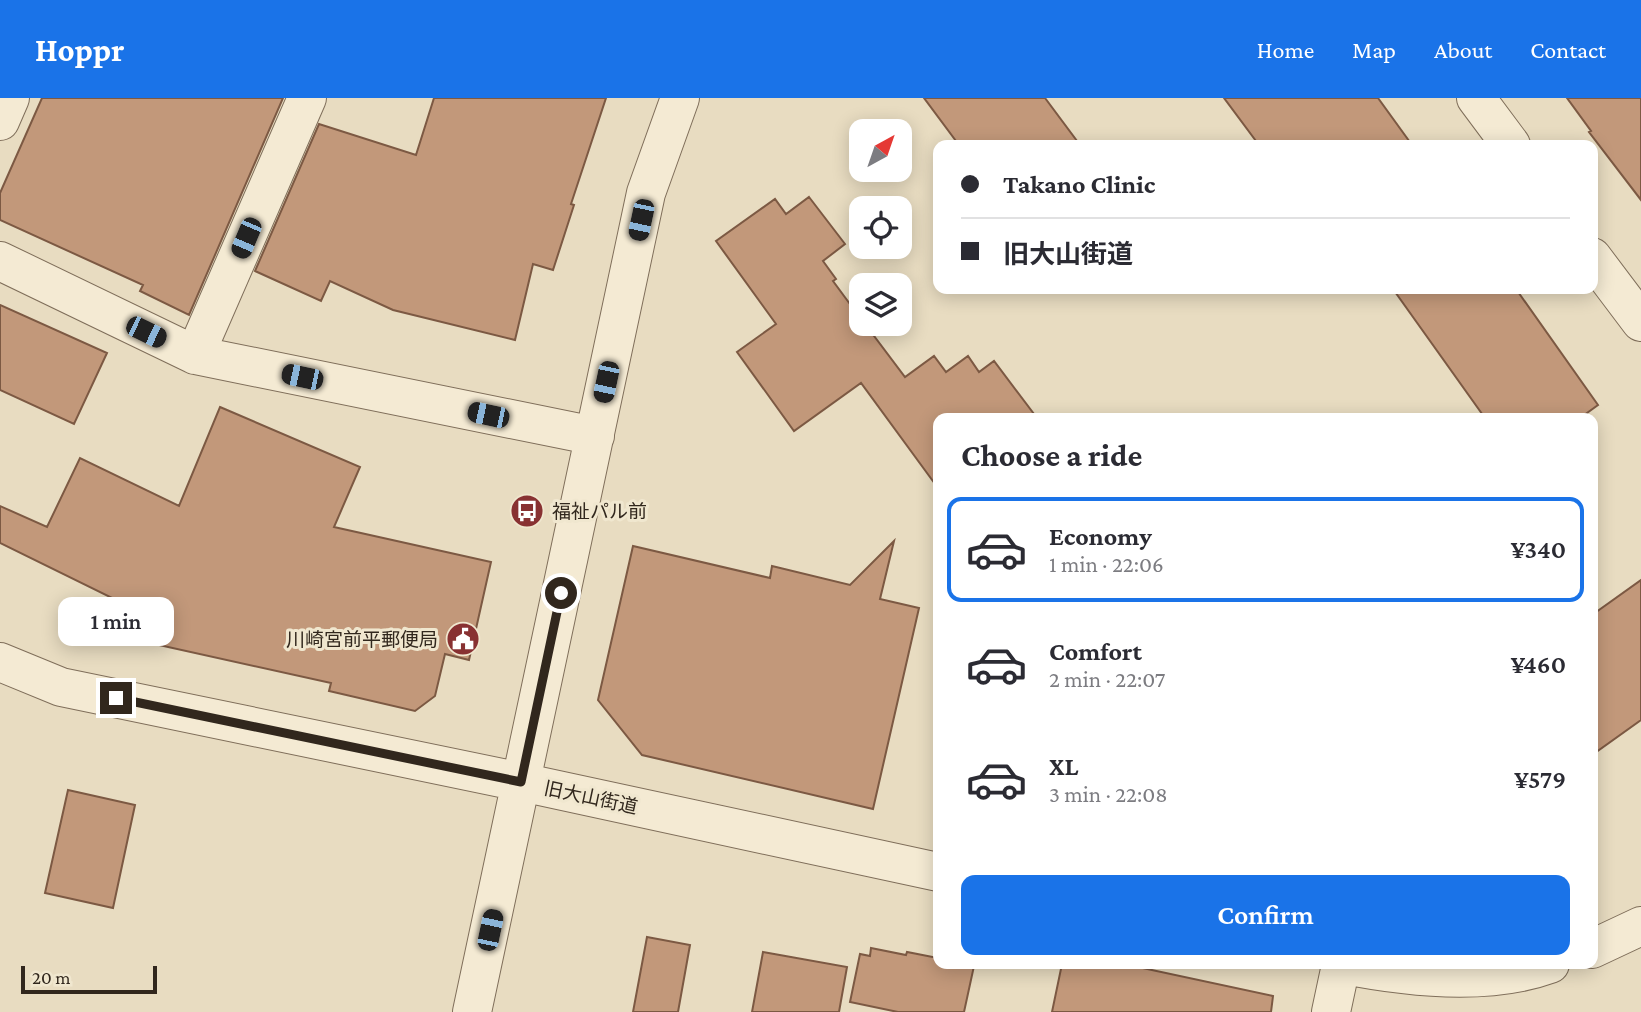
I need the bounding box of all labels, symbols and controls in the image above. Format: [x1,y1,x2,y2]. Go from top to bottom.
text: Hoppr [35,31,124,68]
text: Home [1257,36,1314,63]
text: Map [1352,36,1396,63]
text: About [1434,36,1492,63]
text: Contact [1530,36,1606,63]
north arrow [849,119,912,182]
map controls [849,119,912,336]
text: Takano Clinic [1003,170,1155,199]
button: locate [849,196,912,259]
car [627,197,656,243]
car [229,215,264,261]
text: 旧大山街道 [1003,240,1133,269]
button: layers [849,273,912,336]
car [123,313,170,351]
car [592,359,621,405]
car [280,362,325,392]
car [466,400,511,430]
text: Choose a ride [961,437,1142,473]
bus stop icon: 福祉パル前 [508,492,546,530]
place label: 福祉パル前 [552,501,647,522]
icon: car [965,518,1028,581]
text: Economy [1049,522,1152,551]
text: ¥340 [1511,535,1566,564]
text: 1 min · 22:06 [1049,551,1164,577]
route start [545,577,577,609]
callout: 1 min [58,596,174,646]
text: 1 min [90,608,142,634]
public building icon: 川崎宮前平郵便局 [444,620,482,658]
place label: 川崎宮前平郵便局 [286,629,438,650]
icon: car [965,633,1028,696]
text: Comfort [1049,637,1142,666]
text: ¥460 [1511,650,1566,679]
text: 2 min · 22:07 [1049,666,1165,692]
route end [100,682,132,714]
icon: car [965,748,1028,811]
text: XL [1049,752,1078,781]
text: ¥579 [1514,765,1566,794]
street label: 旧大山街道 [542,777,640,818]
text: 3 min · 22:08 [1049,781,1168,807]
button: Confirm [961,875,1570,955]
car [476,907,505,953]
scale bar [21,963,158,995]
text: 20 m [32,967,71,988]

